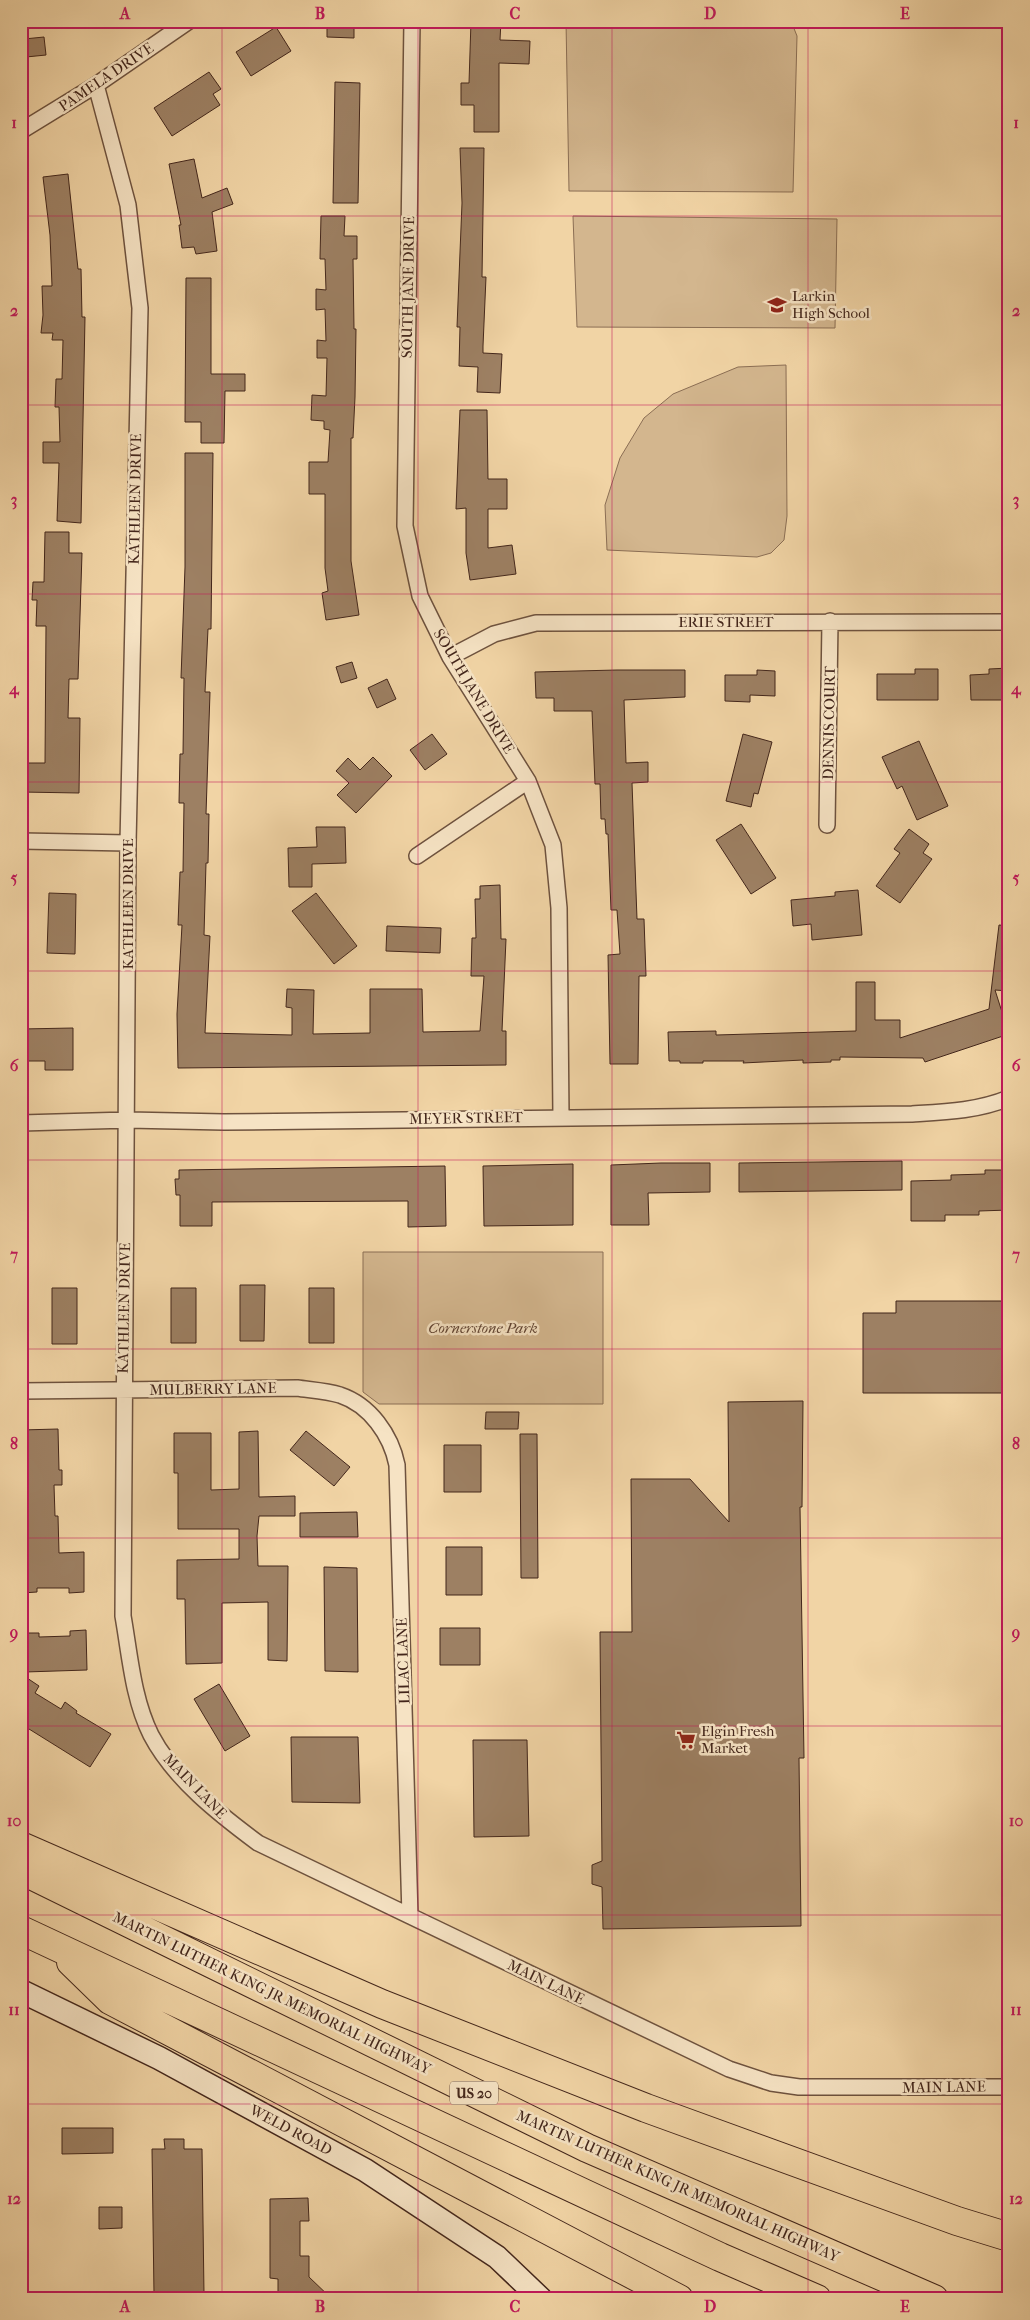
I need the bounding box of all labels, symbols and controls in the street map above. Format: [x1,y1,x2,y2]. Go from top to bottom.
text: A [119,4,131,23]
text: B [315,4,325,23]
text: C [510,4,521,23]
text: D [704,4,716,23]
text: E [900,4,910,23]
street label: PAMELA DRIVE [55,39,157,115]
text: 1 [11,113,17,132]
text: 1 [1013,113,1019,132]
street label: SOUTH JANE DRIVE [398,216,418,358]
place label: Larkin High School [792,287,870,322]
school or university icon: Larkin High School [766,294,788,316]
text: 2 [10,301,18,320]
text: 2 [1012,301,1020,320]
street label: KATHLEEN DRIVE [125,433,145,565]
text: 3 [11,490,17,510]
text: 3 [1013,490,1019,510]
street label: ERIE STREET [678,613,775,631]
street label: SOUTH JANE DRIVE [430,625,518,757]
street label: DENNIS COURT [819,665,839,780]
text: 4 [8,679,20,699]
text: 4 [1010,679,1022,699]
street label: KATHLEEN DRIVE [119,838,137,970]
text: 5 [11,868,18,887]
text: 5 [1013,868,1020,887]
text: 6 [10,1056,19,1075]
text: 6 [1012,1056,1021,1075]
street label: MEYER STREET [409,1108,524,1128]
street label: KATHLEEN DRIVE [114,1242,134,1374]
text: 7 [9,1245,18,1264]
text: 7 [1011,1245,1020,1264]
park label: Cornerstone Park [428,1319,538,1337]
street label: MULBERRY LANE [149,1379,277,1399]
text: 8 [10,1434,18,1453]
text: 8 [1012,1434,1020,1453]
street label: LILAC LANE [392,1618,414,1704]
text: 9 [9,1623,18,1643]
text: 9 [1011,1623,1020,1643]
place label: Elgin Fresh Market [701,1722,775,1757]
supermarket icon: Elgin Fresh Market [675,1729,697,1751]
street label: MAIN LANE [160,1750,230,1822]
text: 10 [7,1811,21,1830]
text: 10 [1009,1811,1023,1830]
street label: MARTIN LUTHER KING JR MEMORIAL HIGHWAY [110,1908,435,2079]
street label: MAIN LANE [505,1956,587,2008]
text: 11 [8,2000,20,2019]
text: 11 [1010,2000,1022,2019]
street label: MAIN LANE [902,2077,986,2097]
road number: US 20 [450,2082,498,2104]
street label: WELD ROAD [246,2100,335,2159]
street label: MARTIN LUTHER KING JR MEMORIAL HIGHWAY [514,2106,843,2266]
text: 12 [7,2189,21,2208]
text: 12 [1009,2189,1023,2208]
text: A [119,2297,131,2316]
text: B [315,2297,325,2316]
text: C [510,2297,521,2316]
text: D [704,2297,716,2316]
text: E [900,2297,910,2316]

